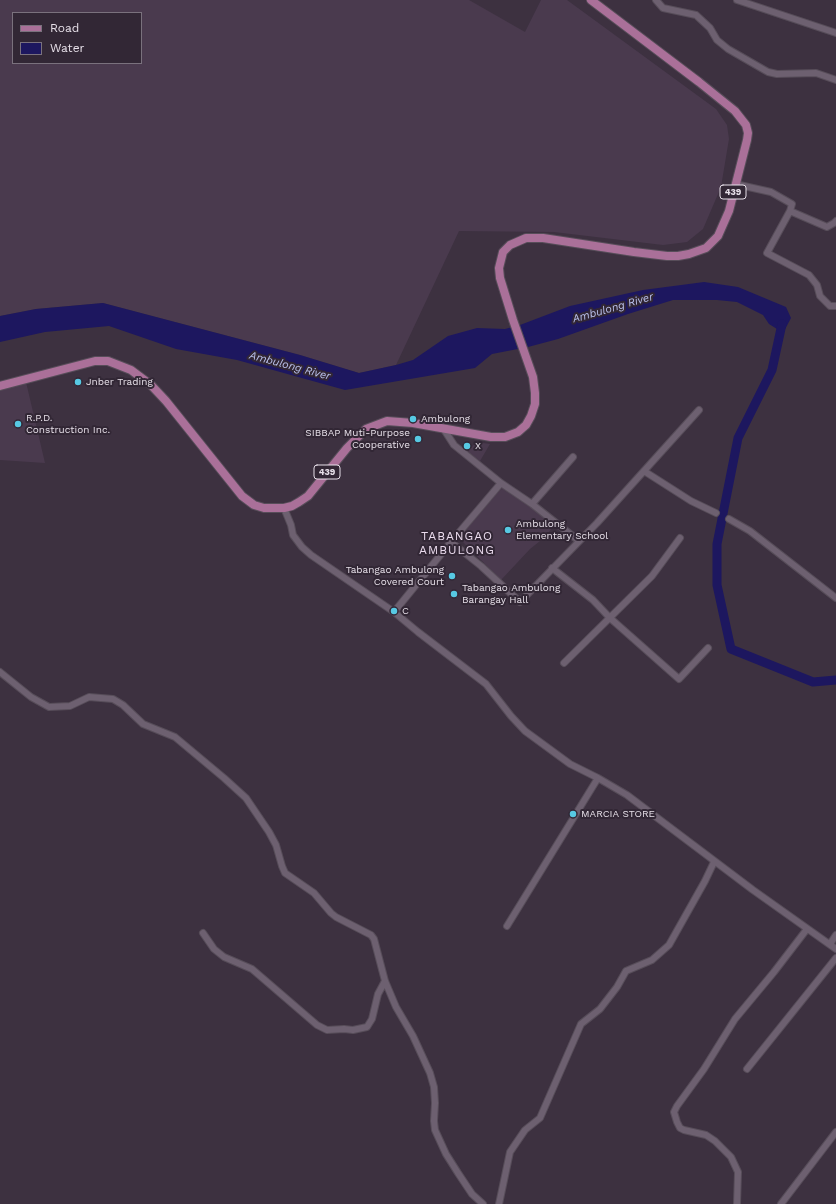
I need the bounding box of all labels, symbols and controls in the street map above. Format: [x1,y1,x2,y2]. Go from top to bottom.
legend [12,12,142,64]
text: Road [50,21,79,35]
text: Water [50,41,84,55]
road number: 439 [720,185,746,199]
water label: Ambulong River [571,290,655,326]
water label: Ambulong River [248,349,332,383]
place label: Jnber Trading [86,376,153,388]
marker: Jnber Trading [73,377,83,387]
place label: R.P.D. Construction Inc. [26,412,110,436]
place label: Ambulong [421,413,470,425]
marker: Ambulong [408,414,418,424]
marker: R.P.D. Construction Inc. [13,419,23,429]
place label: SIBBAP Muti-Purpose Cooperative [305,427,410,450]
marker: SIBBAP Muti-Purpose Cooperative [413,434,423,444]
place label: X [475,440,481,452]
marker: X [462,441,472,451]
road number: 439 [314,465,340,479]
place label: Ambulong Elementary School [516,518,608,542]
marker: Ambulong Elementary School [503,525,513,535]
district label: TABANGAO AMBULONG [419,529,495,557]
place label: Tabangao Ambulong Covered Court [346,564,444,588]
marker: Tabangao Ambulong Covered Court [447,571,457,581]
place label: Tabangao Ambulong Barangay Hall [462,582,560,606]
marker: Tabangao Ambulong Barangay Hall [449,589,459,599]
place label: C [402,605,409,617]
marker: C [389,606,399,616]
place label: MARCIA STORE [581,808,655,820]
marker: MARCIA STORE [568,809,578,819]

